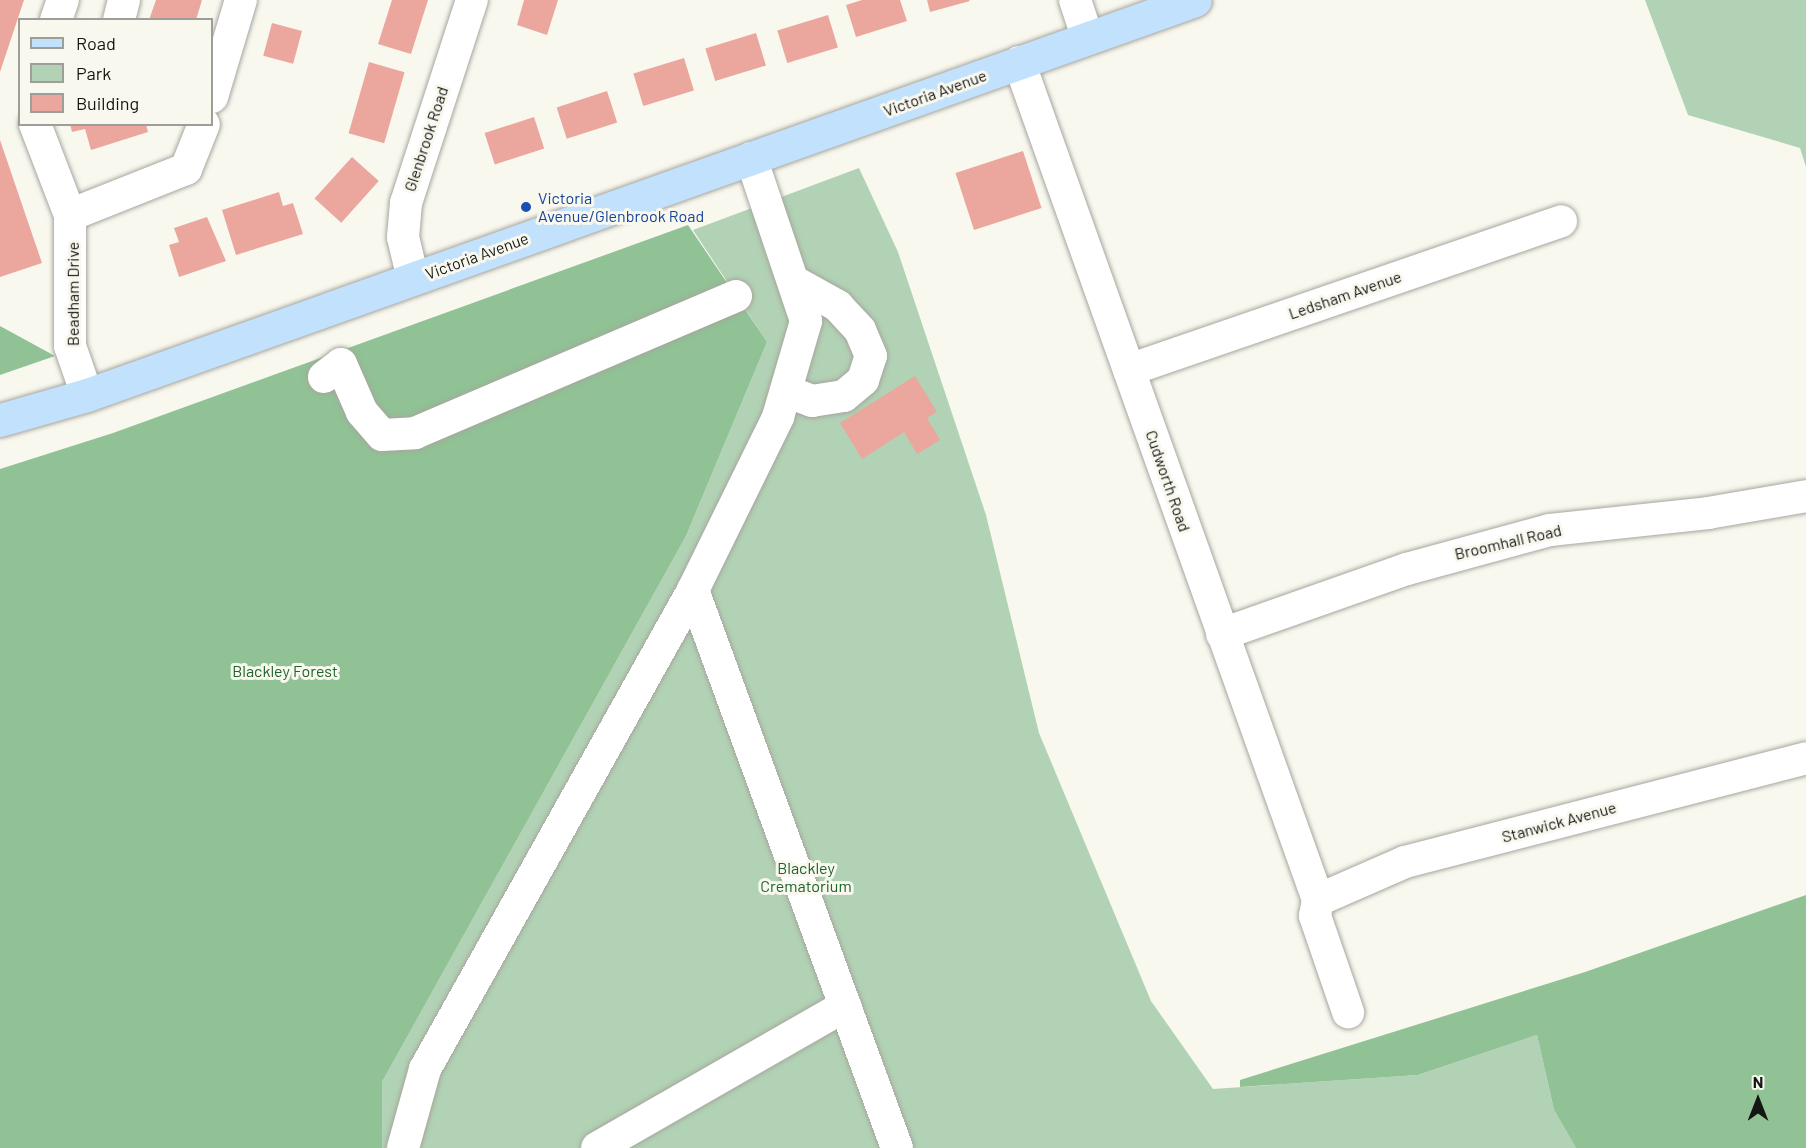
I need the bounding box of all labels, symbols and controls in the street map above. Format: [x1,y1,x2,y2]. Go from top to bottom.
legend [18,18,213,126]
text: Road [76,32,116,54]
text: Park [76,62,111,84]
street label: Victoria Avenue [881,65,989,121]
street label: Glenbrook Road [400,84,452,194]
text: Building [76,92,139,114]
place label: Victoria Avenue/Glenbrook Road [538,188,704,226]
marker: Victoria Avenue/Glenbrook Road [519,200,533,214]
street label: Victoria Avenue [423,228,531,284]
street label: Beadham Drive [63,242,83,346]
street label: Ledsham Avenue [1286,267,1404,323]
street label: Cudworth Road [1142,428,1194,534]
street label: Broomhall Road [1453,520,1563,564]
park label: Blackley Forest [232,661,338,681]
street label: Stanwick Avenue [1500,797,1618,847]
park label: Blackley Crematorium [760,858,852,896]
north arrow [1728,1070,1788,1130]
text: N [1753,1072,1763,1091]

